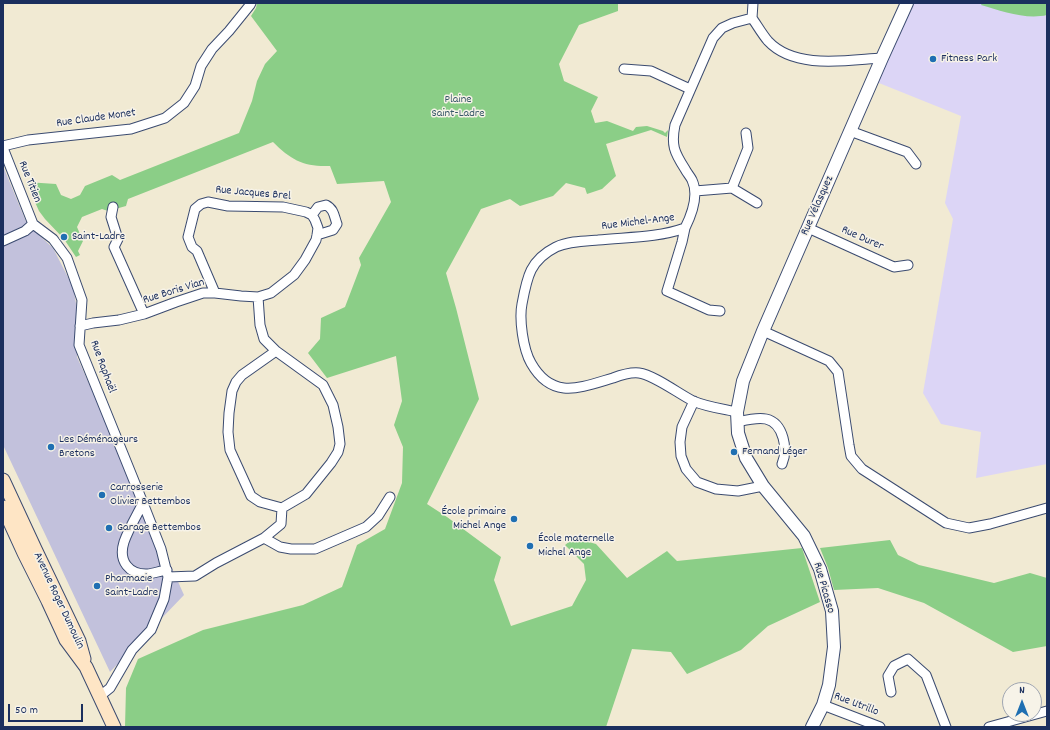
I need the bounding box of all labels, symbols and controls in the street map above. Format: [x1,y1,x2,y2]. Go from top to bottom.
place label: Fitness Park [941,52,997,66]
marker: Fitness Park [928,54,938,64]
park label: Plaine Saint-Ladre [431,93,485,121]
street label: Rue Claude Monet [55,106,137,132]
street label: Rue Titien [14,159,44,205]
street label: Rue Vélasquez [798,174,838,238]
street label: Rue Jacques Brel [215,184,291,204]
street label: Rue Michel-Ange [601,211,675,235]
street label: Rue Durer [839,223,885,255]
place label: Saint-Ladre [72,230,125,244]
marker: Saint-Ladre [59,232,69,242]
street label: Rue Boris Vian [141,276,207,308]
street label: Rue Raphaël [86,339,118,395]
place label: Les Déménageurs Bretons [59,433,138,461]
marker: Les Déménageurs Bretons [46,442,56,452]
place label: Fernand Léger [742,445,807,459]
marker: Fernand Léger [729,447,739,457]
place label: Carrosserie Olivier Bettembos [110,481,191,509]
marker: Carrosserie Olivier Bettembos [97,490,107,500]
place label: École primaire Michel Ange [442,505,506,533]
marker: École primaire Michel Ange [509,514,519,524]
place label: Garage Bettembos [117,521,201,535]
marker: Garage Bettembos [104,523,114,533]
place label: École maternelle Michel Ange [538,532,614,560]
marker: École maternelle Michel Ange [525,541,535,551]
street label: Avenue Roger Dumoulin [29,550,87,652]
street label: Rue Picasso [809,561,837,615]
place label: Pharmacie Saint-Ladre [105,572,158,600]
marker: Pharmacie Saint-Ladre [92,581,102,591]
north arrow [1002,682,1042,722]
text: N [1019,683,1025,699]
street label: Rue Utrillo [832,690,880,720]
scale bar [10,696,85,722]
text: 50 m [15,702,38,719]

